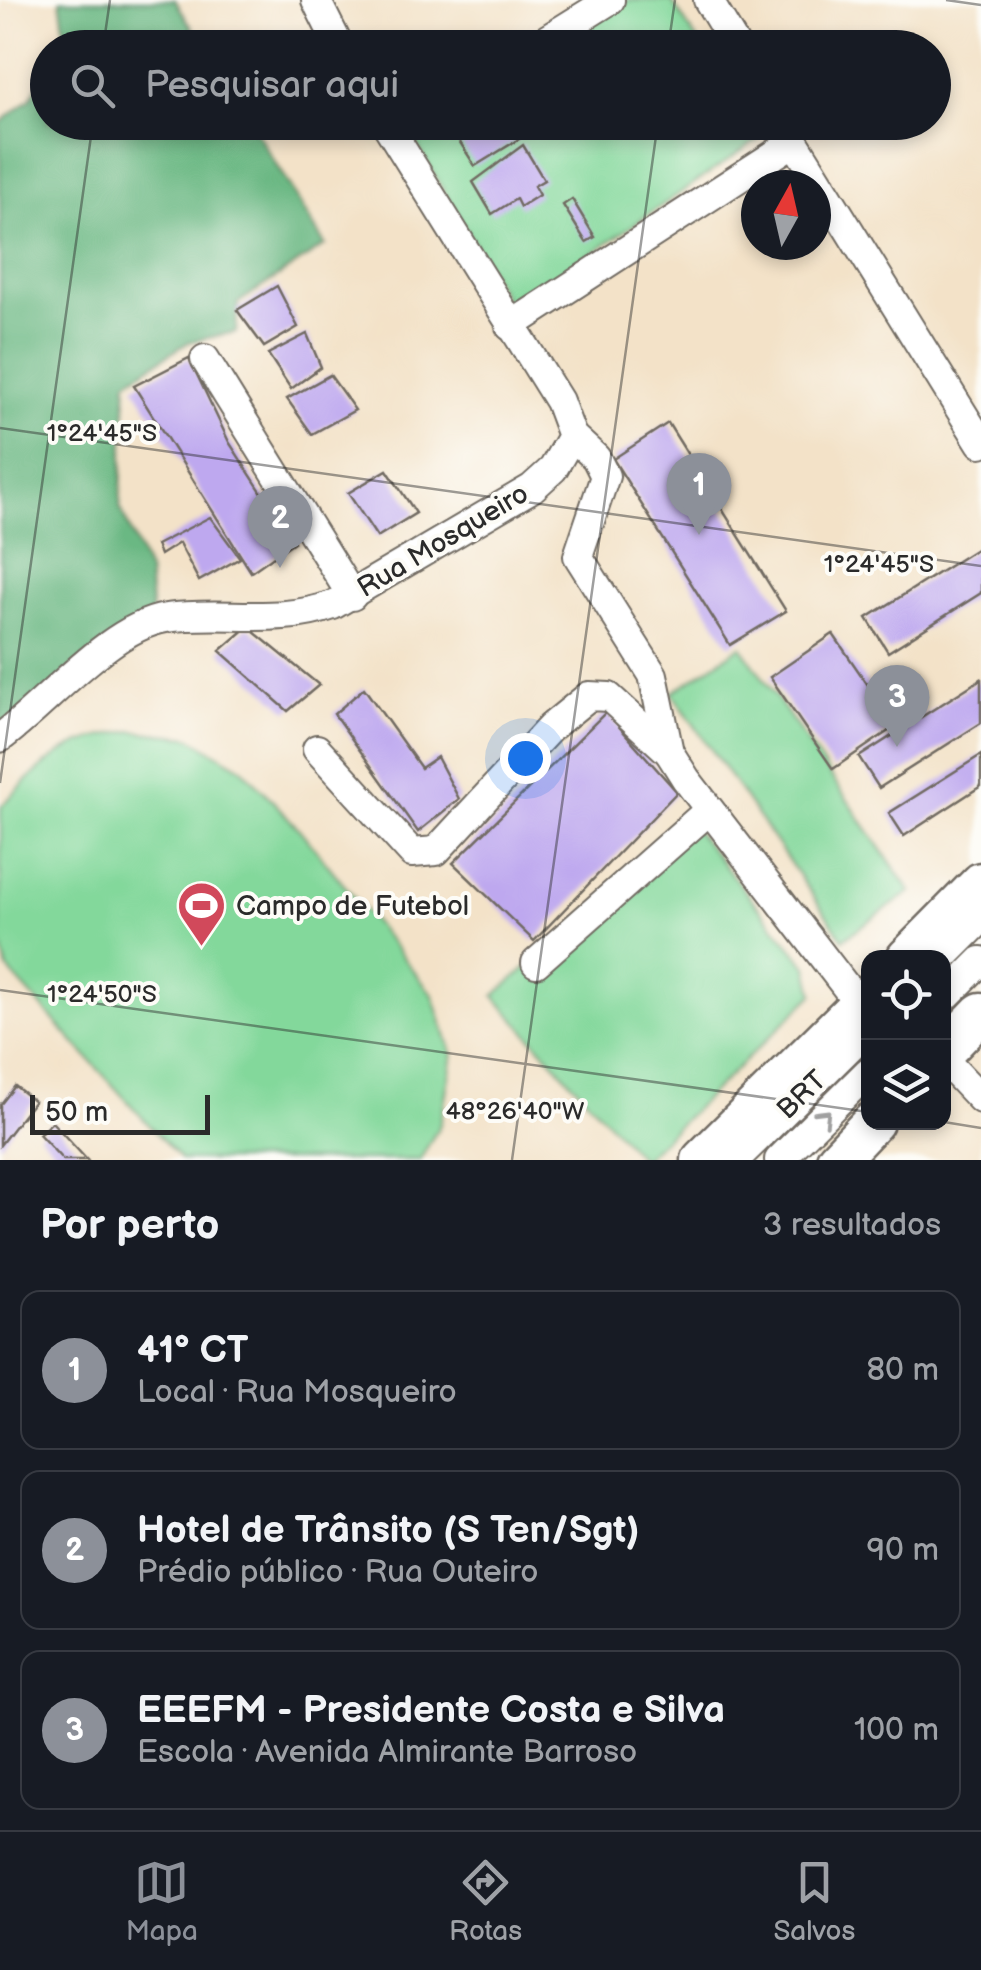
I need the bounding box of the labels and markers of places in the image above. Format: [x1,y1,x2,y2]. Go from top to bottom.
pin: 1 [666,452,732,535]
pin: 2 [248,486,312,568]
pin: 3 [864,664,930,747]
sports icon: Campo de Futebol [175,880,227,948]
place label: Campo de Futebol [236,890,469,923]

